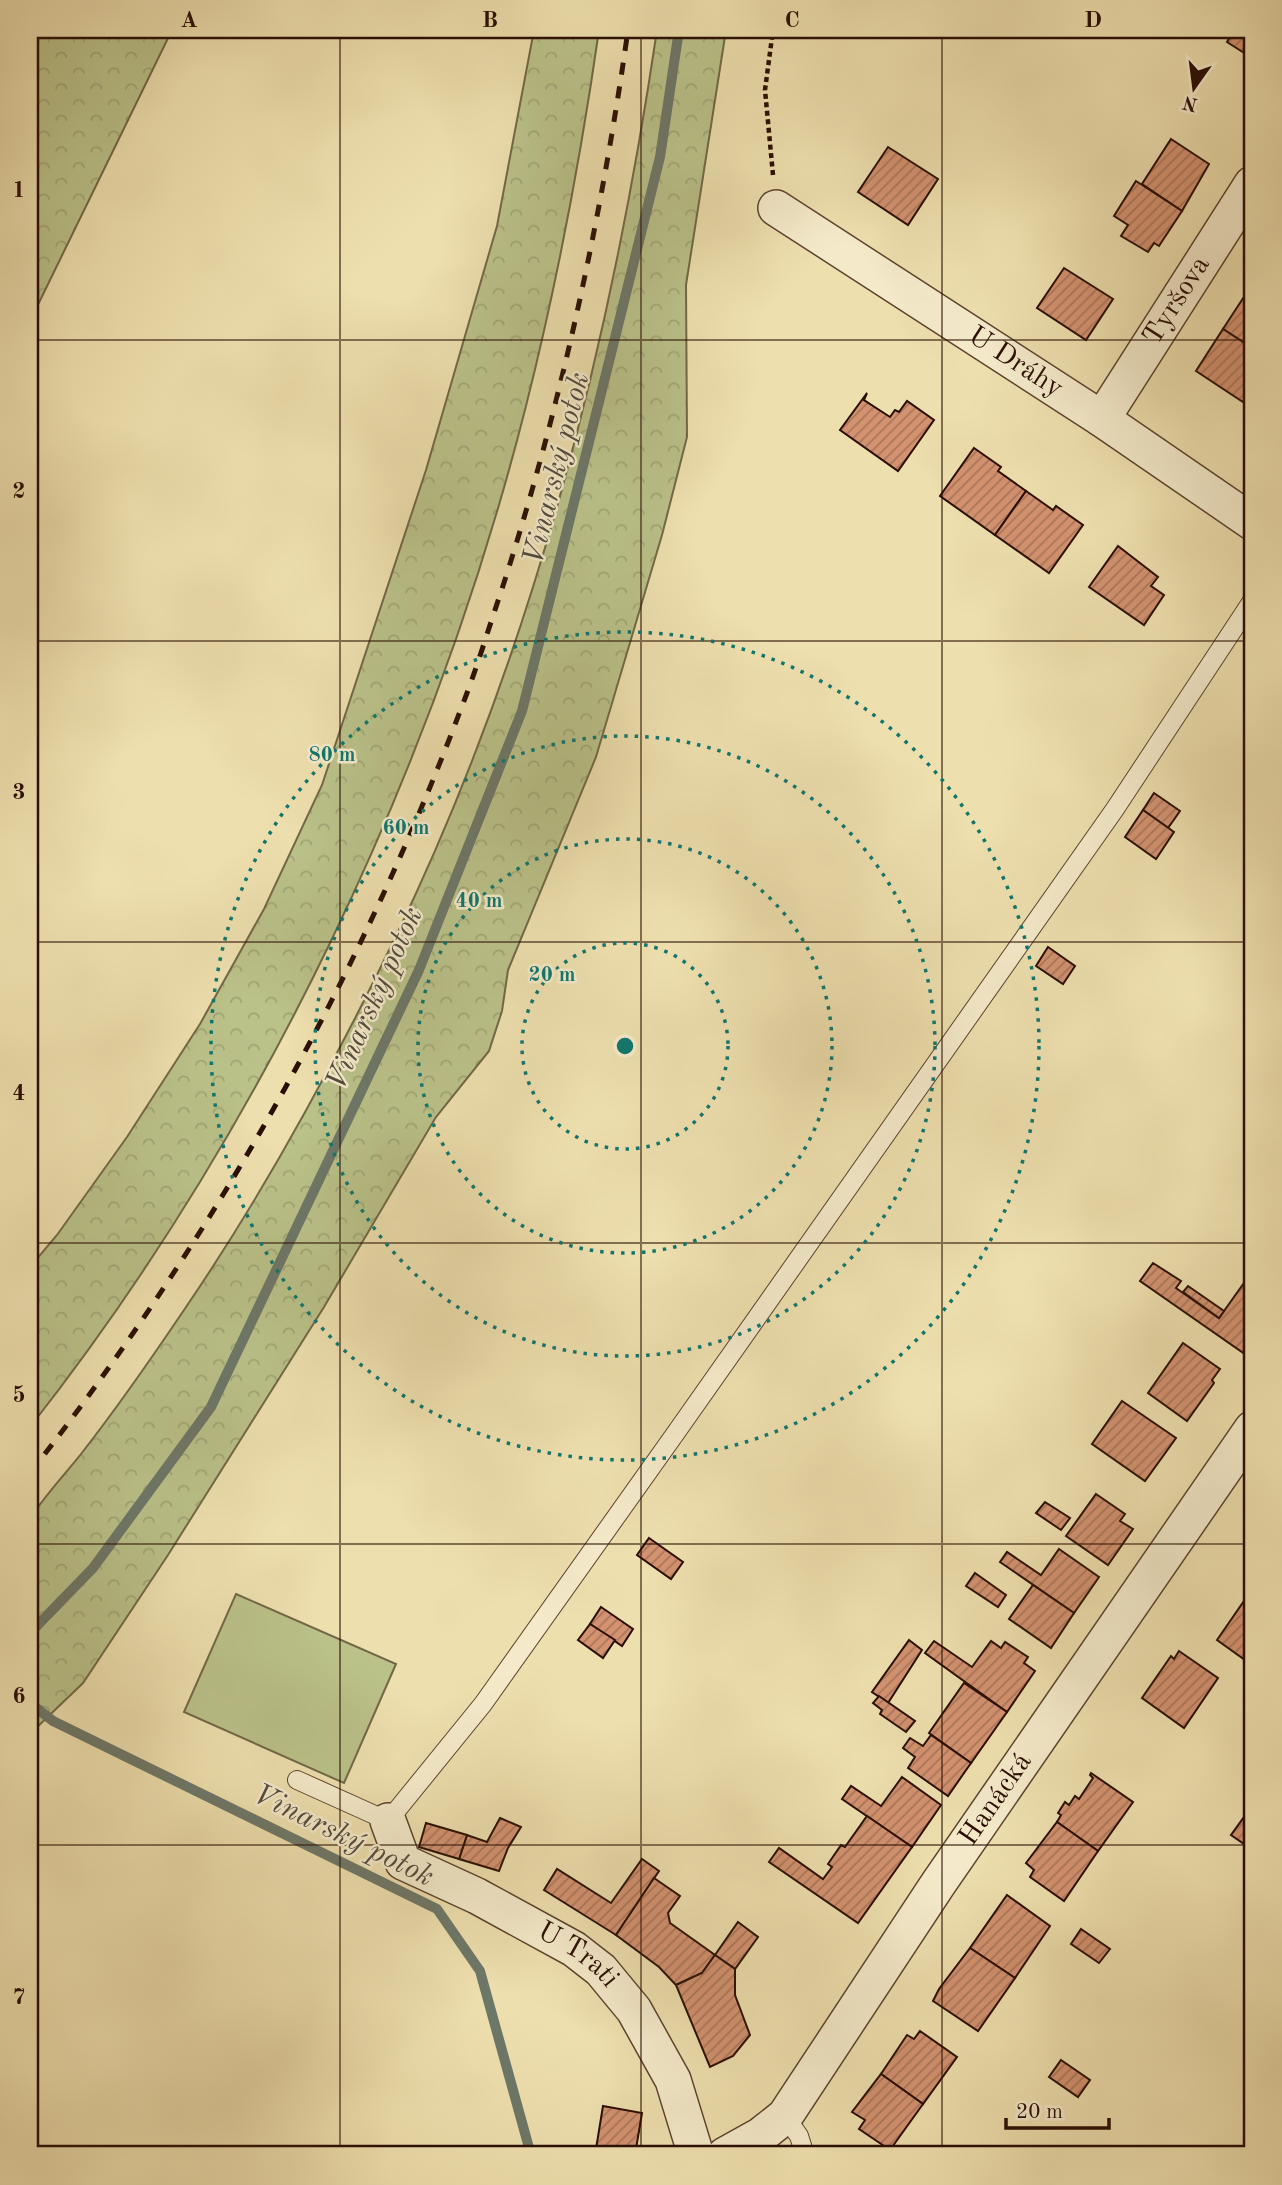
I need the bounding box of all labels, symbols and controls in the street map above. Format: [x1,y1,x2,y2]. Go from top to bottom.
text: A [180,9,198,32]
text: B [482,9,498,32]
text: C [784,9,800,32]
text: D [1084,9,1102,32]
north arrow [1160,52,1230,122]
text: N [1181,91,1200,113]
text: 1 [12,179,26,202]
street label: Tyršova [1139,252,1216,350]
street label: U Dráhy [963,322,1068,404]
water label: Vinarský potok [519,370,595,568]
text: 2 [12,480,26,503]
text: 80 m [308,745,356,766]
text: 3 [12,781,26,804]
text: 60 m [382,818,430,839]
text: 40 m [455,891,503,912]
water label: Vinarský potok [321,903,429,1095]
text: 20 m [528,965,576,986]
centre of rings [613,1034,637,1058]
text: 4 [12,1082,26,1105]
text: 5 [12,1384,26,1407]
text: 6 [12,1685,26,1708]
street label: Hanácká [955,1748,1038,1851]
water label: Vinarský potok [248,1779,438,1893]
street label: U Trati [532,1918,623,1993]
text: 7 [12,1986,26,2009]
scale bar [1006,2087,1109,2131]
text: 20 m [1016,2102,1063,2123]

